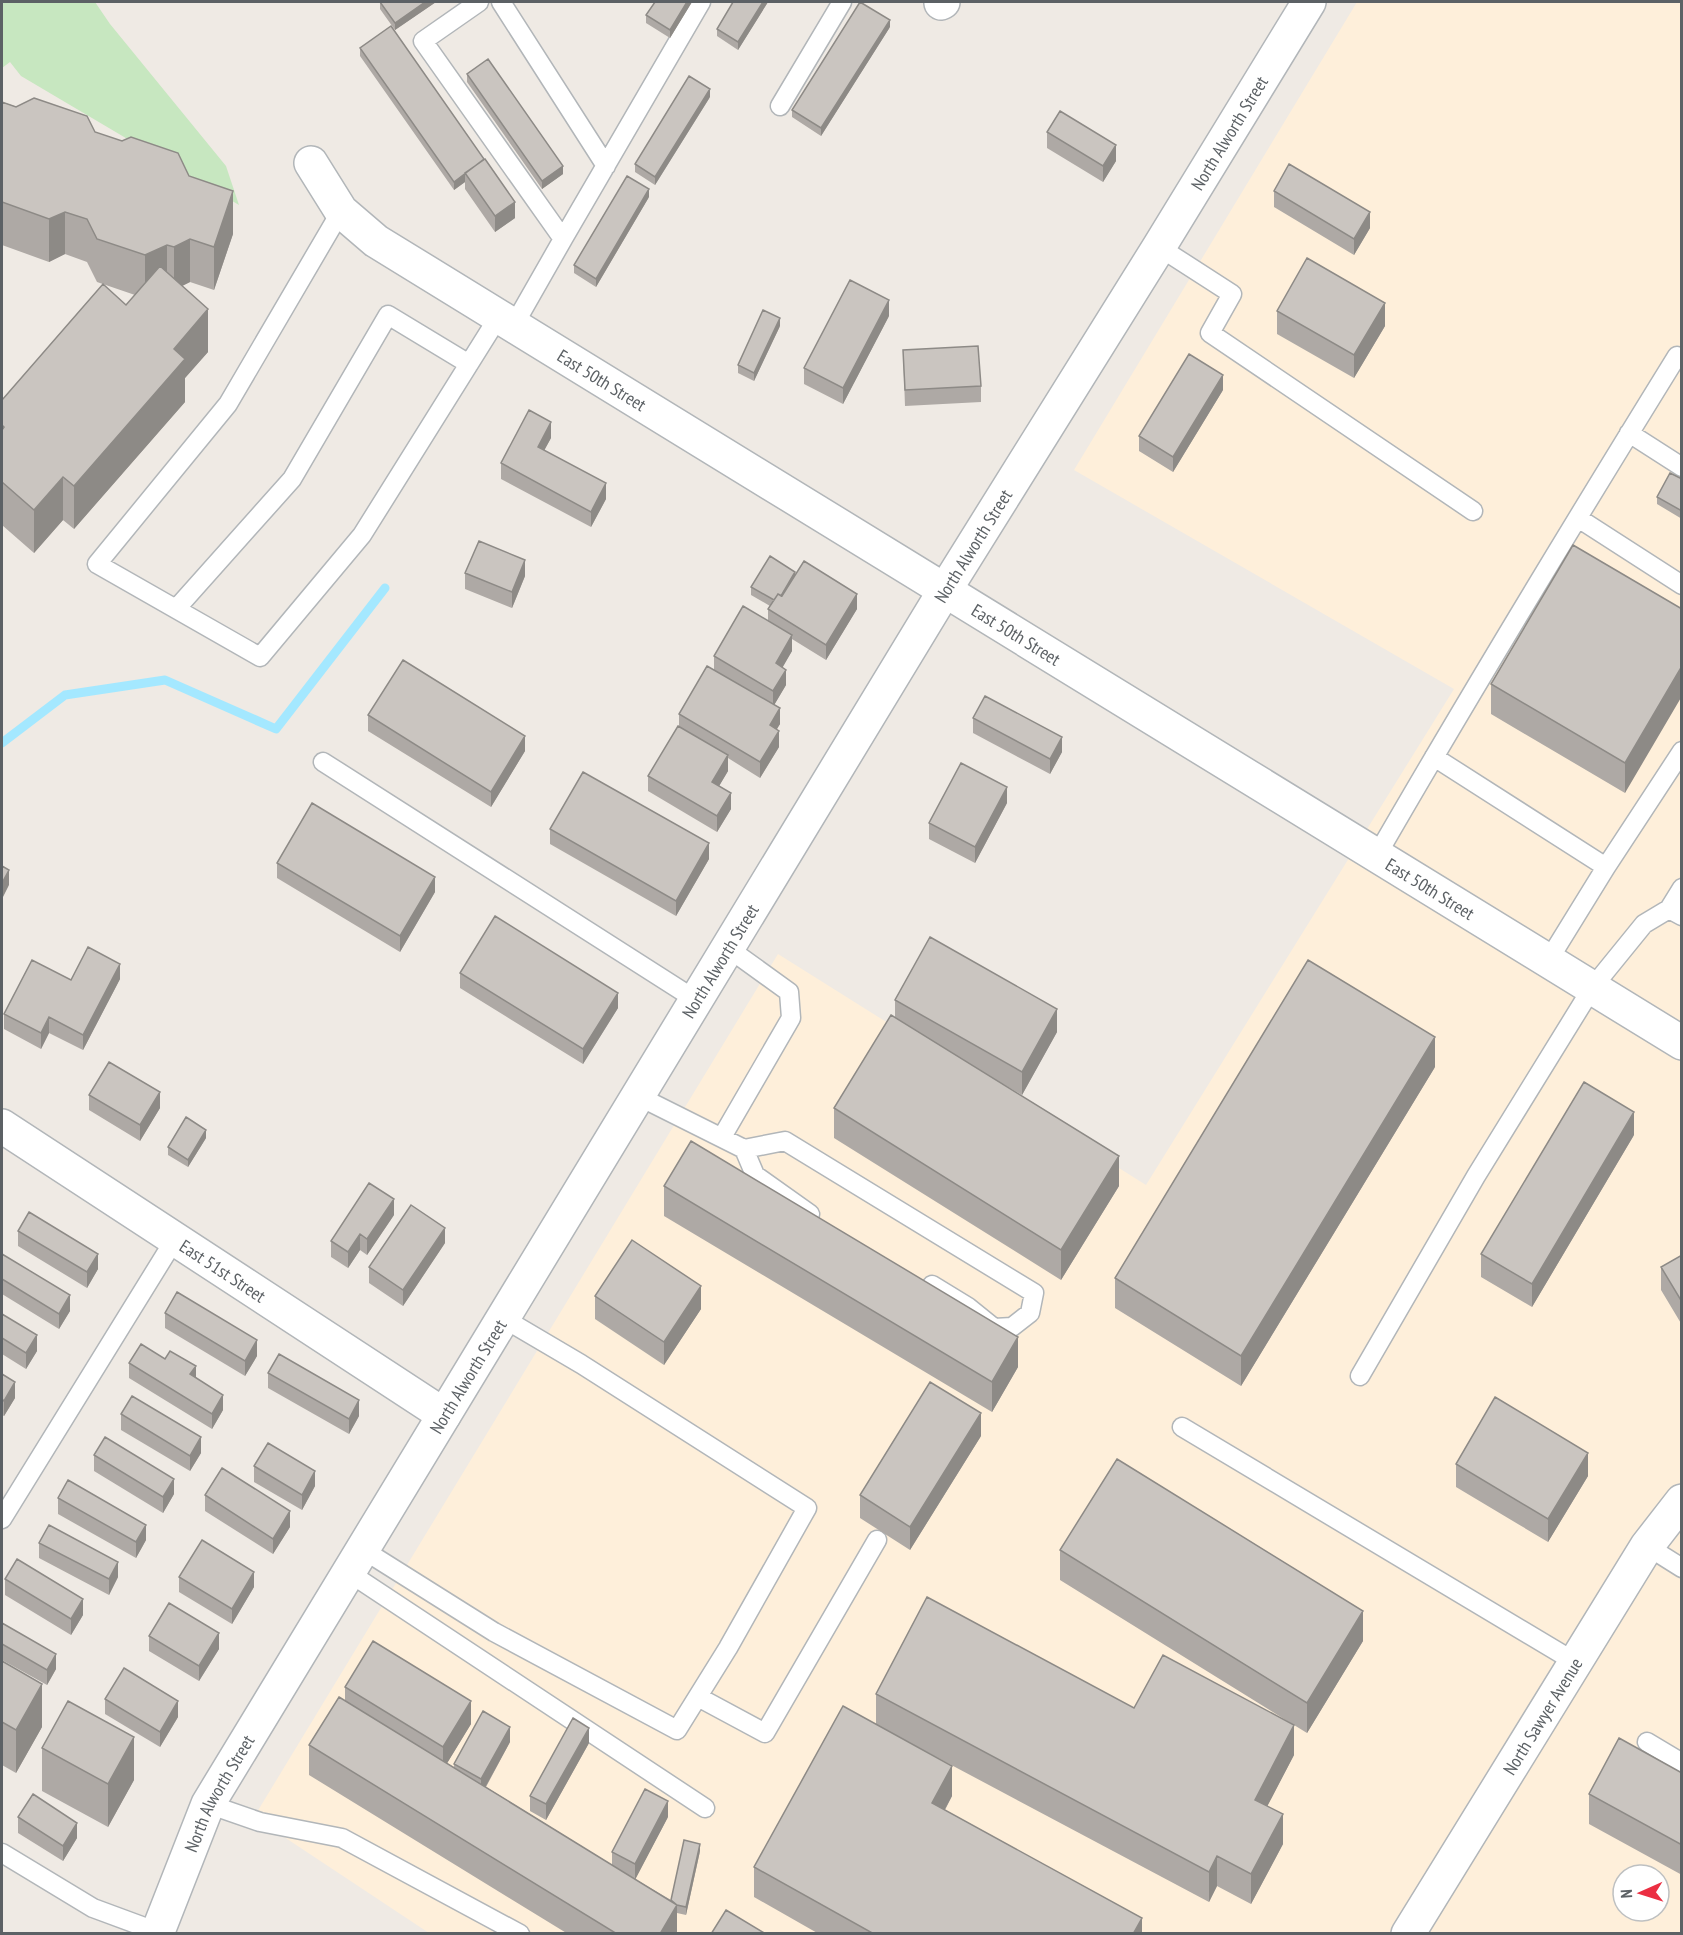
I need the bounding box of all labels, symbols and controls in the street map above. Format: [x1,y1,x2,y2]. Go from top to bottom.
street label: North Alworth Street [1185,72,1273,194]
street label: East 50th Street [553,344,651,416]
street label: North Alworth Street [929,485,1017,607]
street label: East 50th Street [968,598,1065,670]
street label: East 50th Street [1382,853,1479,924]
street label: North Alworth Street [676,900,763,1022]
street label: East 51st Street [176,1234,270,1307]
street label: North Alworth Street [424,1315,511,1438]
street label: North Sawyer Avenue [1498,1653,1587,1779]
street label: North Alworth Street [179,1730,259,1855]
north arrow [1611,1863,1671,1923]
text: N [1616,1889,1636,1899]

